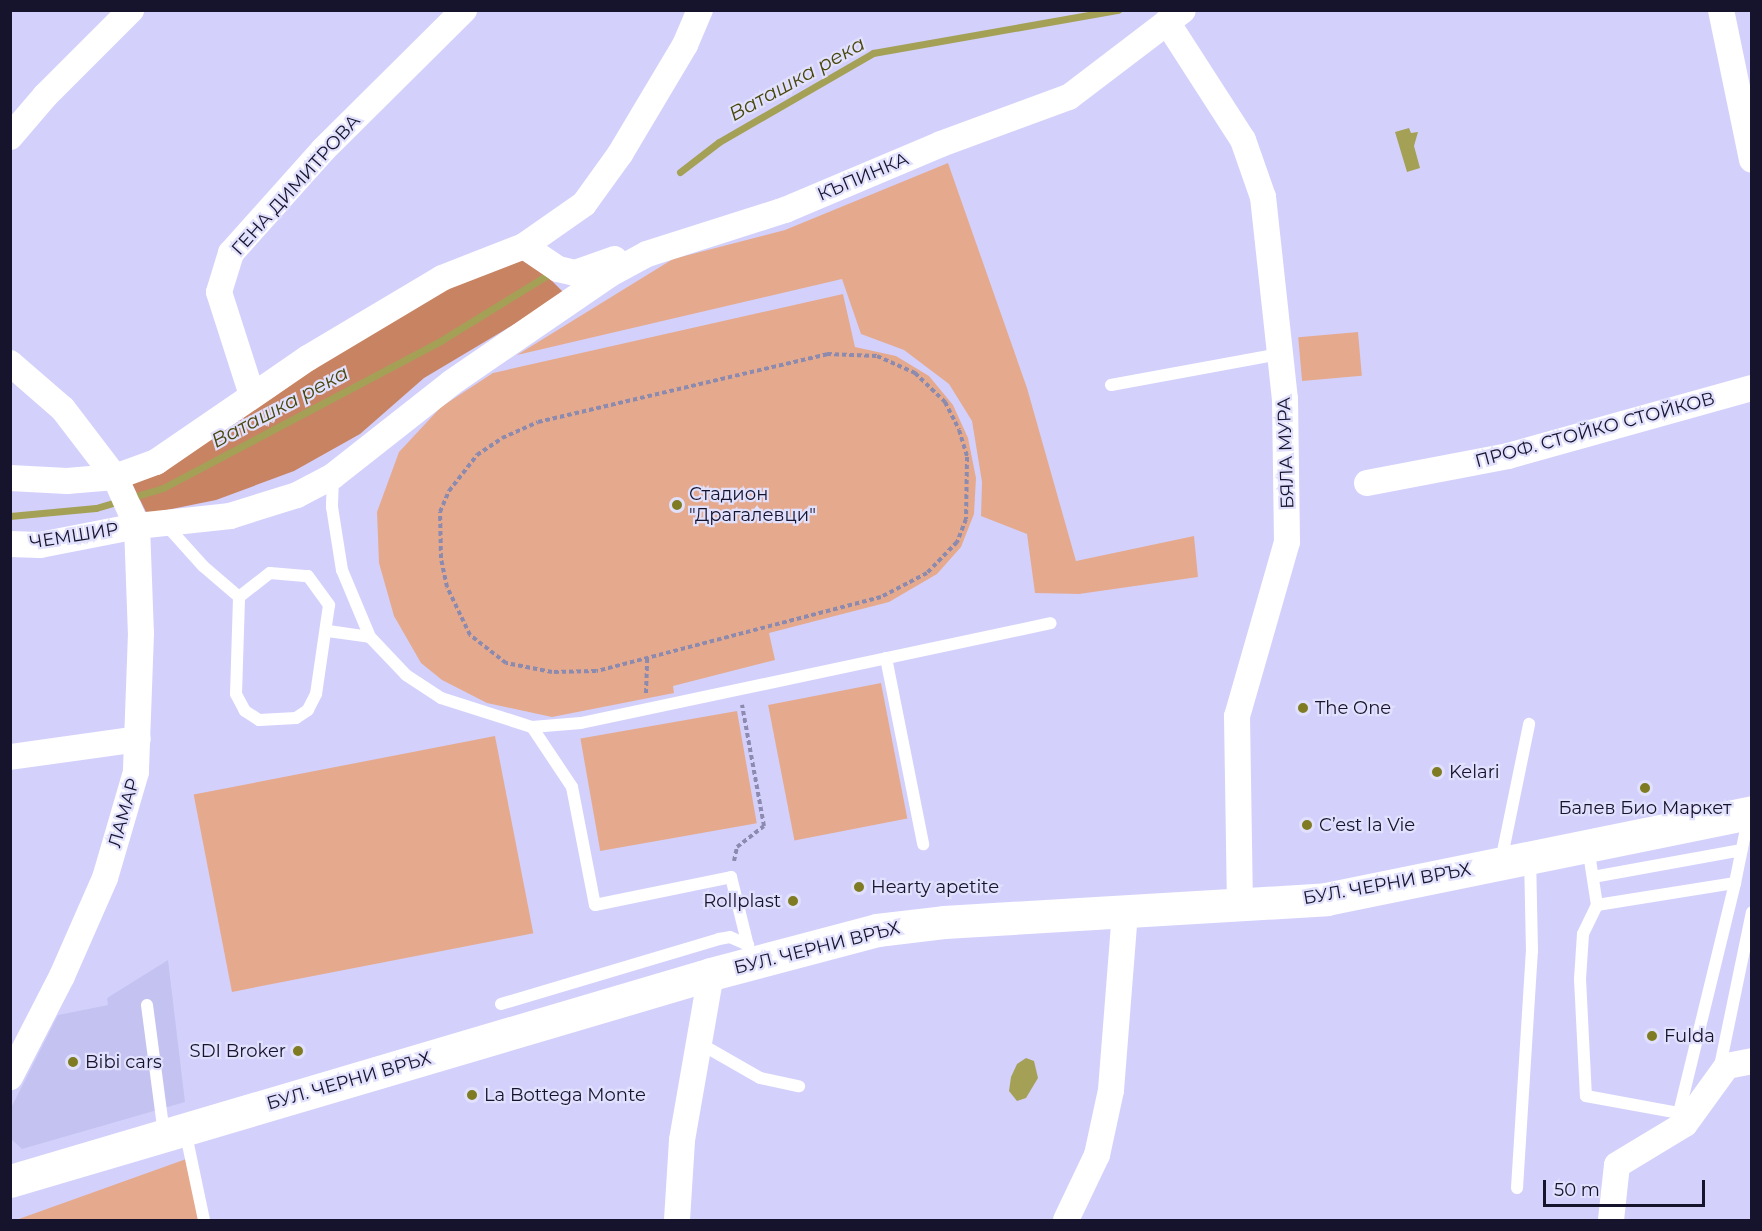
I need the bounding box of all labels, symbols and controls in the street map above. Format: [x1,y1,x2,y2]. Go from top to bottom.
water label: Ваташка река [725,32,869,126]
street label: ГЕНА ДИМИТРОВА [227,110,365,260]
street label: КЪПИНКА [814,148,912,206]
water label: Ваташка река [207,361,353,453]
street label: ПРОФ. СТОЙКО СТОЙКОВ [1473,388,1717,472]
street label: БЯЛА МУРА [1273,397,1299,509]
place label: Стадион "Драгалевци" [689,484,816,526]
marker: Стадион "Драгалевци" [670,498,684,512]
street label: ЧЕМШИР [28,518,120,554]
place label: The One [1315,697,1391,719]
marker: The One [1296,701,1310,715]
place label: Kelari [1449,761,1500,783]
marker: Kelari [1430,765,1444,779]
street label: ЛАМАР [104,776,144,850]
marker: Балев Био Маркет [1638,781,1652,795]
place label: Балев Био Маркет [1559,797,1731,819]
place label: C’est la Vie [1319,814,1415,836]
marker: C’est la Vie [1300,818,1314,832]
street label: БУЛ. ЧЕРНИ ВРЪХ [1301,859,1473,909]
place label: Hearty apetite [871,876,999,898]
marker: Hearty apetite [852,880,866,894]
place label: Rollplast [703,890,781,912]
marker: Rollplast [786,894,800,908]
street label: БУЛ. ЧЕРНИ ВРЪХ [732,917,902,979]
place label: Fulda [1664,1025,1715,1047]
marker: Fulda [1645,1029,1659,1043]
place label: SDI Broker [190,1040,286,1062]
marker: SDI Broker [291,1044,305,1058]
street label: БУЛ. ЧЕРНИ ВРЪХ [264,1047,434,1115]
place label: Bibi cars [85,1051,162,1073]
marker: Bibi cars [66,1055,80,1069]
place label: La Bottega Monte [484,1084,646,1106]
marker: La Bottega Monte [465,1088,479,1102]
scale bar [1546,1168,1708,1206]
text: 50 m [1554,1179,1600,1201]

